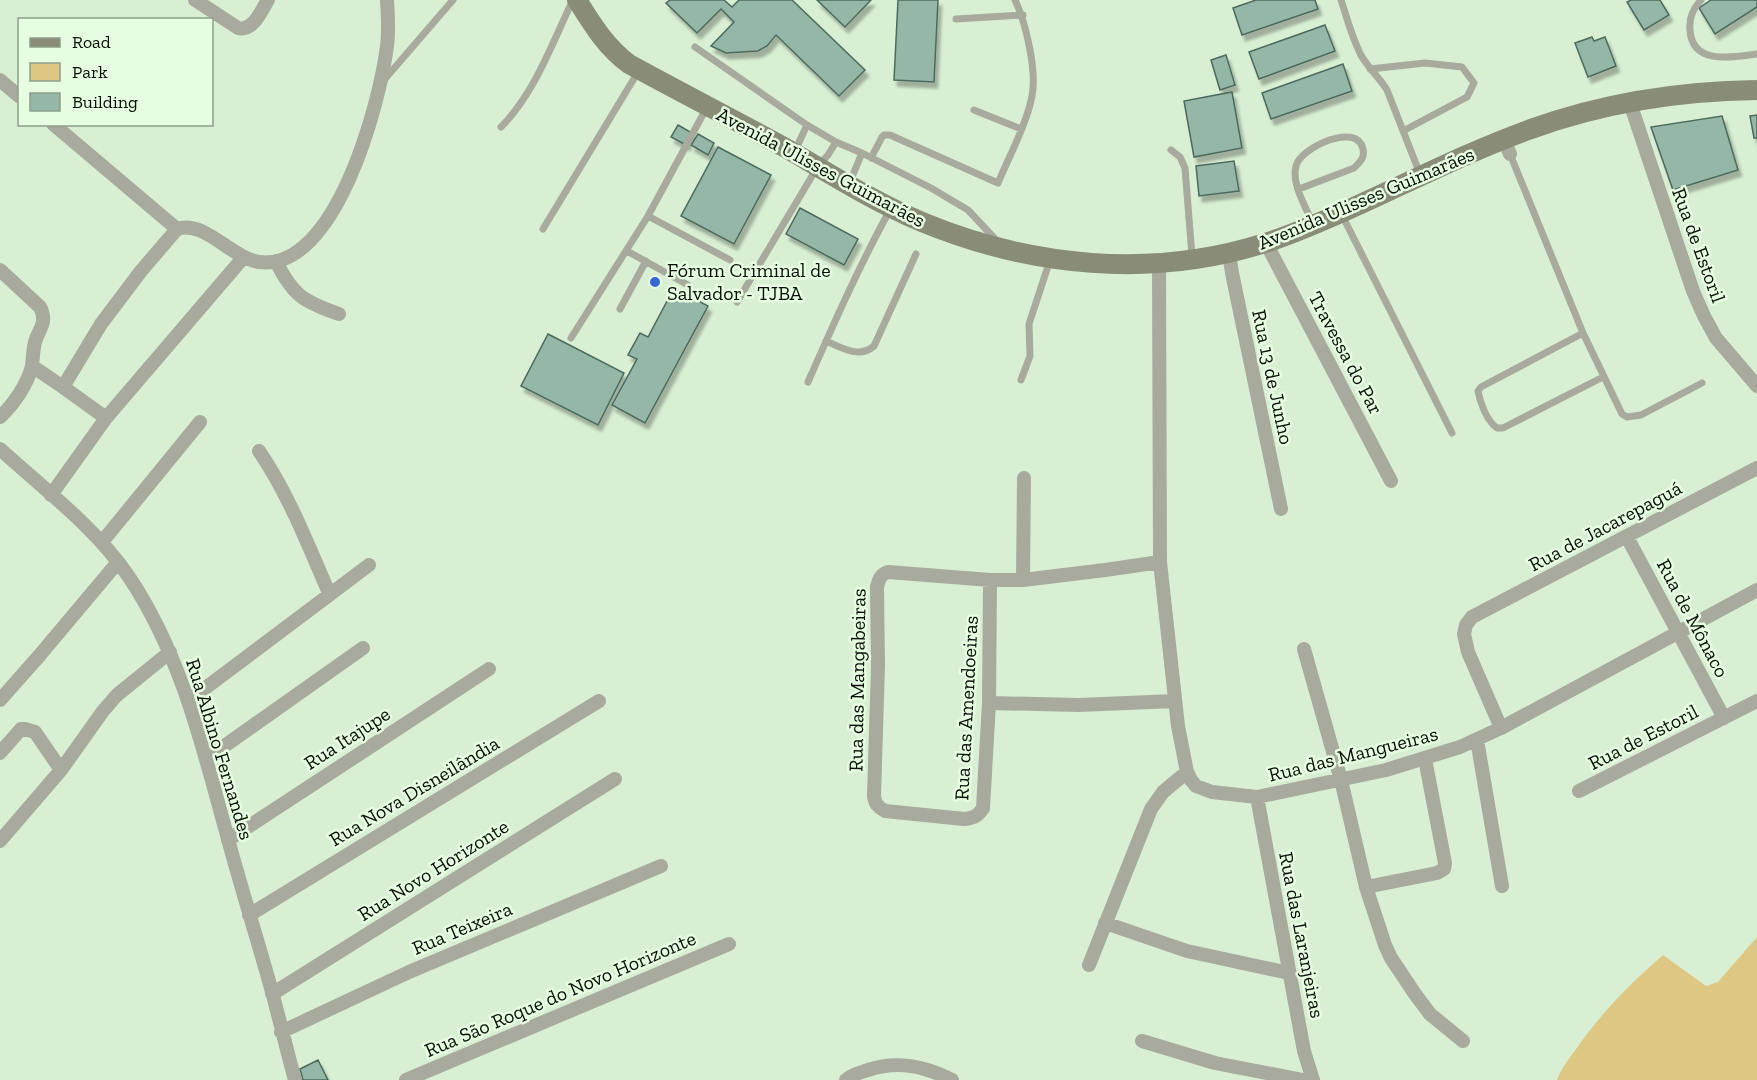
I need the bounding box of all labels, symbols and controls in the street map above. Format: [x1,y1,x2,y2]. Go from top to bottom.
legend [18,18,213,126]
text: Road [72,31,111,53]
text: Park [72,61,108,83]
text: Building [72,91,138,113]
street label: Avenida Ulisses Guimarães [713,102,929,232]
street label: Avenida Ulisses Guimarães [1254,141,1478,255]
street label: Rua de Estoril [1667,184,1731,306]
place label: Fórum Criminal de Salvador - TJBA [667,258,831,305]
marker: Fórum Criminal de Salvador - TJBA [648,275,662,289]
street label: Travessa do Par [1304,287,1388,419]
street label: Rua 13 de Junho [1247,307,1299,447]
street label: Rua de Jacarepaguá [1524,475,1686,576]
street label: Rua de Mônaco [1652,555,1734,681]
street label: Rua das Mangabeiras [843,588,871,772]
street label: Rua das Amendoeiras [949,615,983,801]
street label: Rua Albino Fernandes [181,655,259,843]
street label: Rua de Estoril [1584,699,1702,775]
street label: Rua Itajupe [300,701,394,775]
street label: Rua das Mangueiras [1266,721,1440,787]
street label: Rua Nova Disneilândia [325,731,504,851]
street label: Rua Novo Horizonte [353,814,513,926]
street label: Rua das Laranjeiras [1274,850,1330,1020]
street label: Rua Teixeira [408,896,516,960]
street label: Rua São Roque do Novo Horizonte [421,926,699,1062]

